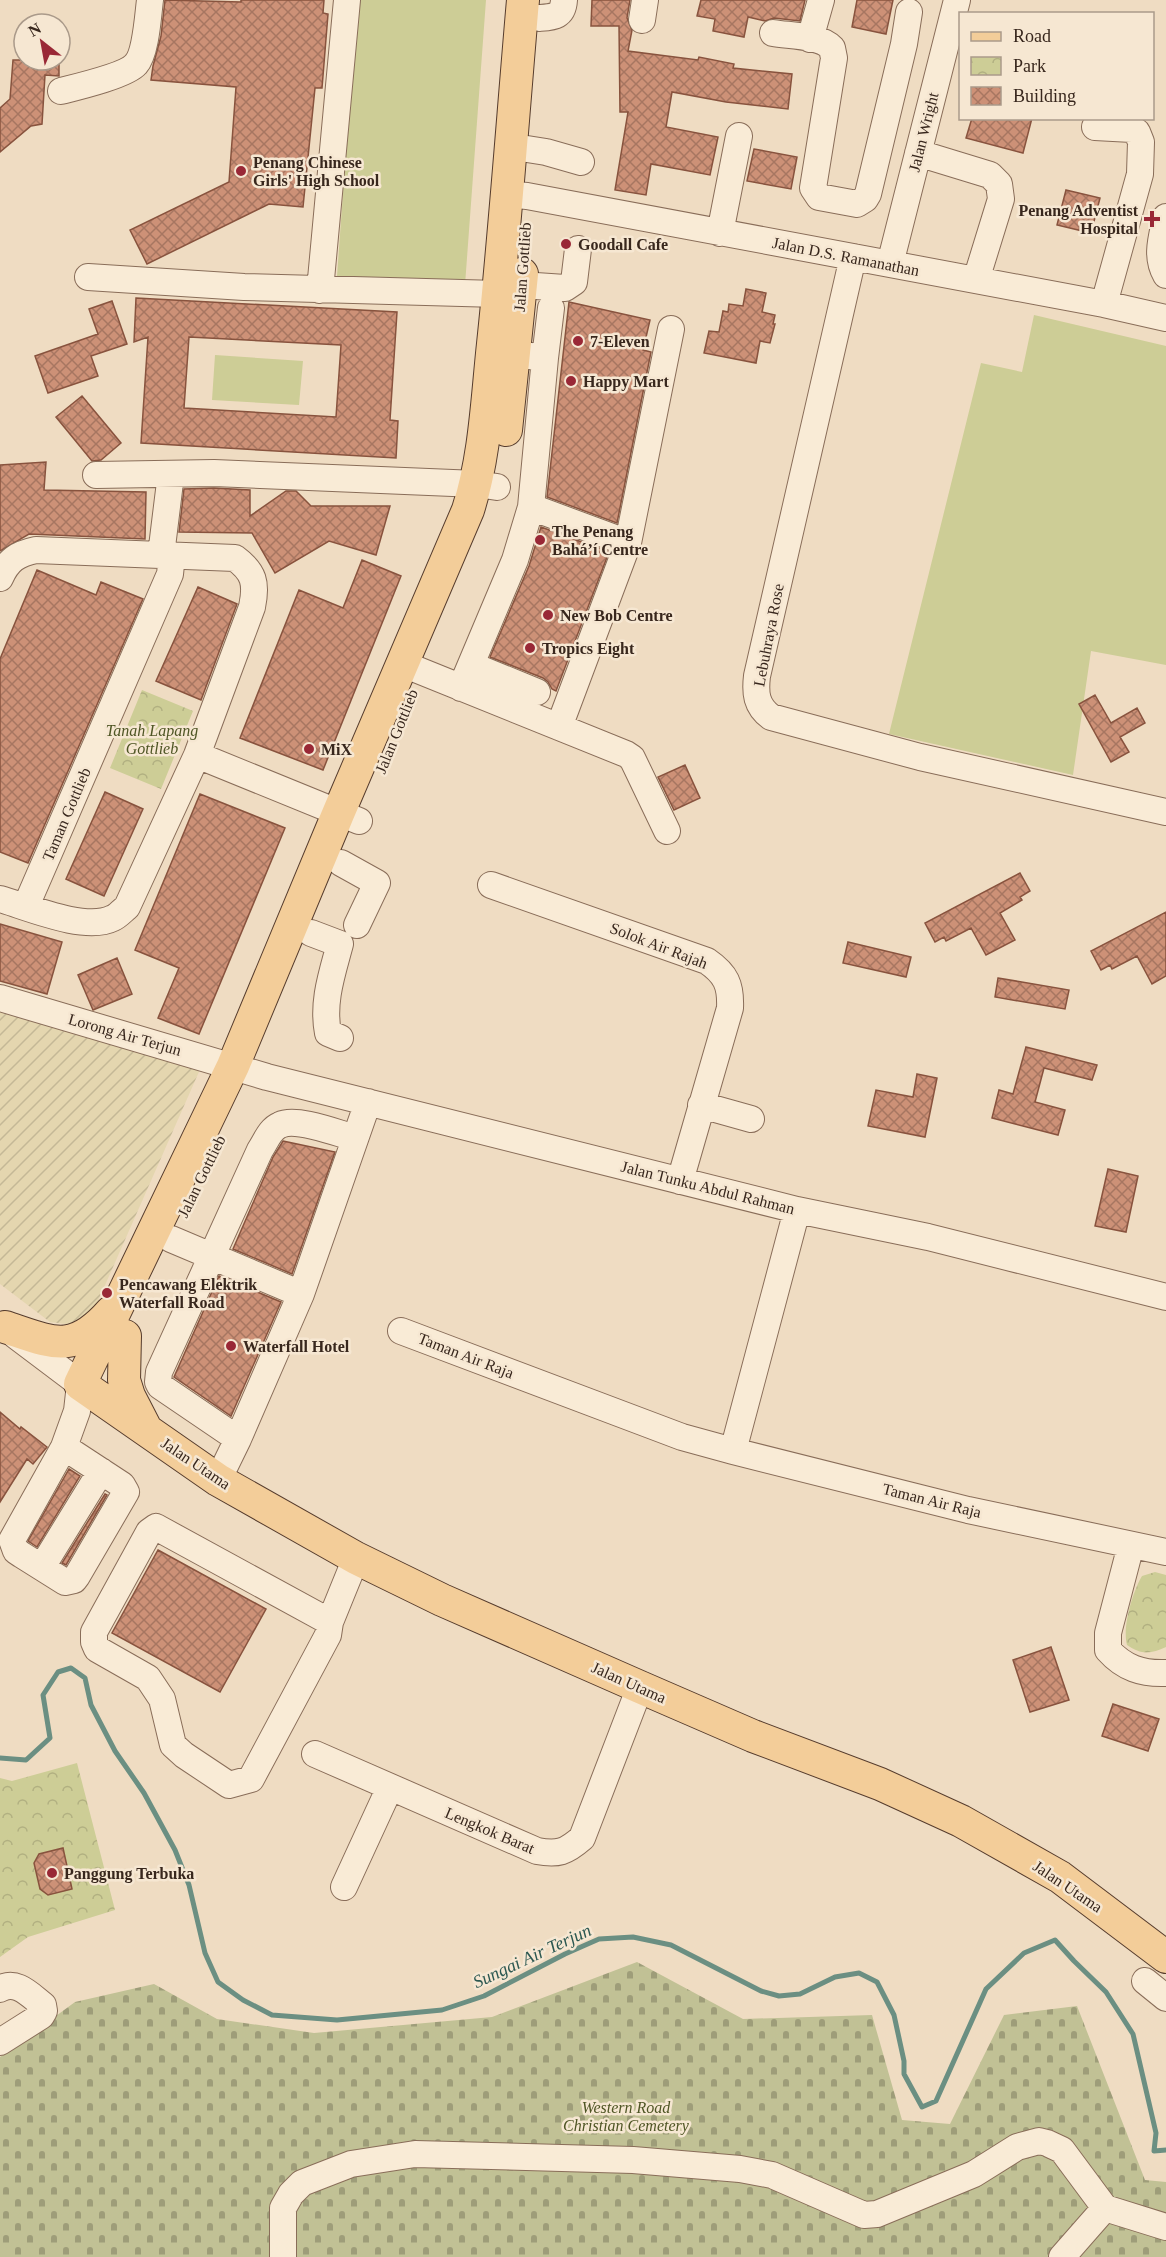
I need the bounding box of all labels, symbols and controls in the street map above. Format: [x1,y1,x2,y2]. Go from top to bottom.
north arrow [12,12,72,72]
legend [959,12,1154,120]
text: N [25,19,44,40]
text: Road [1013,26,1051,46]
text: Park [1013,56,1046,76]
text: Building [1013,86,1076,106]
street label: Jalan Wright [905,90,943,174]
place label: Penang Chinese Girls' High School [253,154,380,190]
marker: Penang Chinese Girls' High School [234,164,248,178]
place label: Penang Adventist Hospital [1018,202,1139,238]
marker: Penang Adventist Hospital [1143,210,1161,228]
street label: Jalan Gottlieb [511,222,534,312]
street label: Jalan D.S. Ramanathan [771,234,921,279]
place label: Goodall Cafe [578,236,668,253]
marker: Goodall Cafe [559,237,573,251]
place label: 7-Eleven [590,333,650,350]
marker: 7-Eleven [571,334,585,348]
place label: Happy Mart [583,373,669,391]
marker: Happy Mart [564,374,578,388]
place label: The Penang Bahá’í Centre [552,523,648,558]
marker: The Penang Bahá’í Centre [533,533,547,547]
street label: Lebuhraya Rose [750,582,788,688]
place label: New Bob Centre [560,607,673,624]
marker: New Bob Centre [541,608,555,622]
place label: Tropics Eight [542,640,635,658]
marker: Tropics Eight [523,641,537,655]
street label: Jalan Gottlieb [372,687,421,776]
park label: Tanah Lapang Gottlieb [106,722,198,757]
place label: MiX [321,741,353,758]
marker: MiX [302,742,316,756]
street label: Taman Gottlieb [39,765,94,863]
street label: Solok Air Rajah [607,919,710,973]
street label: Lorong Air Terjun [66,1010,183,1060]
street label: Jalan Gottlieb [174,1132,229,1220]
street label: Jalan Tunku Abdul Rahman [619,1158,796,1217]
place label: Pencawang Elektrik Waterfall Road [119,1276,257,1311]
marker: Pencawang Elektrik Waterfall Road [100,1286,114,1300]
street label: Taman Air Raja [415,1329,516,1382]
place label: Waterfall Hotel [243,1338,350,1355]
marker: Waterfall Hotel [224,1339,238,1353]
street label: Jalan Utama [158,1434,233,1493]
street label: Taman Air Raja [881,1480,983,1522]
street label: Jalan Utama [589,1659,669,1706]
street label: Lengkok Barat [442,1804,538,1858]
street label: Jalan Utama [1030,1857,1105,1916]
place label: Panggung Terbuka [64,1865,194,1883]
marker: Panggung Terbuka [45,1866,59,1880]
water label: Sungai Air Terjun [470,1920,594,1992]
park label: Western Road Christian Cemetery [563,2099,690,2135]

